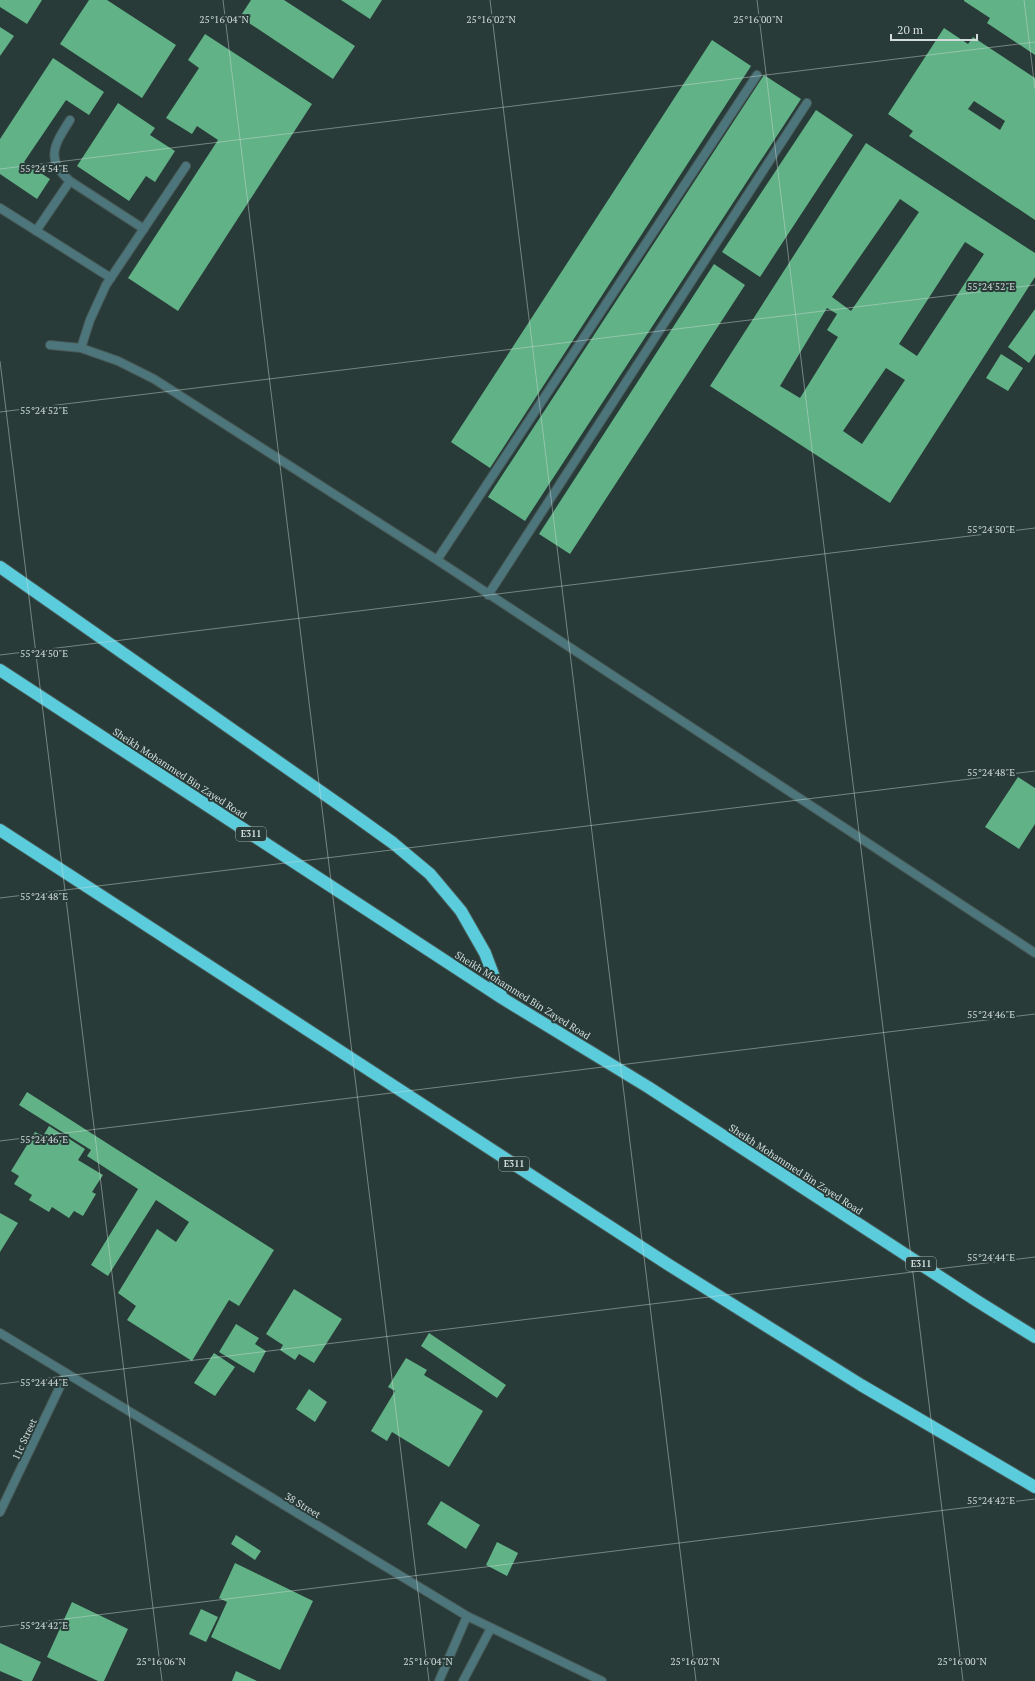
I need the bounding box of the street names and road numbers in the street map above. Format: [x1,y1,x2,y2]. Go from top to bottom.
street label: Sheikh Mohammed Bin Zayed Road [110,725,249,822]
road number: E311 [236,827,266,841]
street label: Sheikh Mohammed Bin Zayed Road [453,948,593,1043]
street label: Sheikh Mohammed Bin Zayed Road [726,1121,865,1218]
road number: E311 [499,1157,529,1171]
road number: E311 [906,1257,936,1271]
street label: 11c Street [9,1416,40,1462]
street label: 38 Street [282,1490,323,1521]

